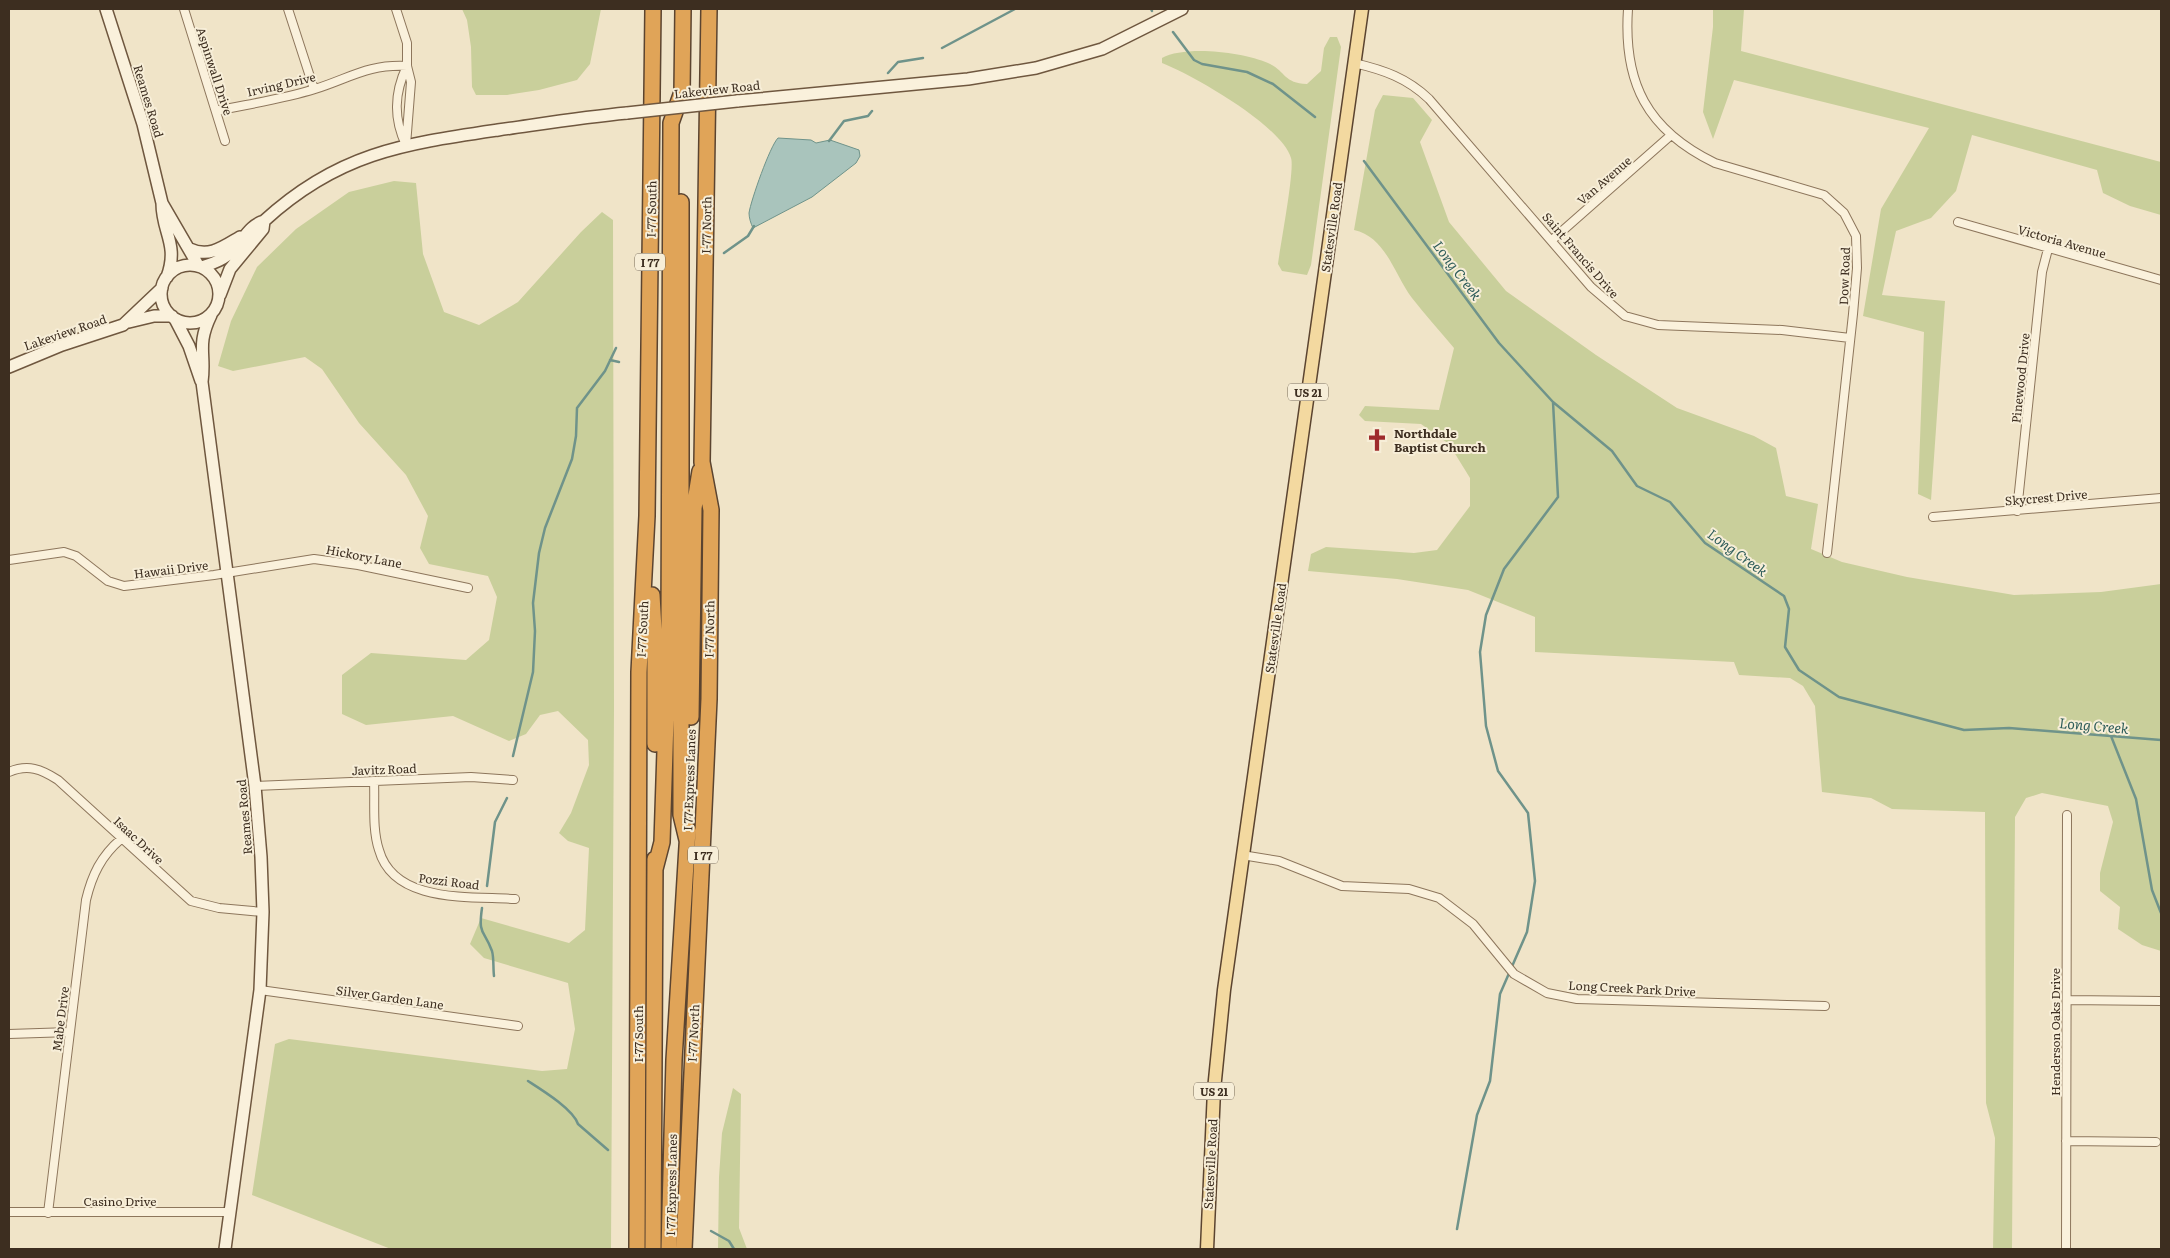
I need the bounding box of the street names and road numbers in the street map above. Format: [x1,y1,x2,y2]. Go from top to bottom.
street label: Aspinwall Drive [192,25,238,117]
street label: Reames Road [129,62,169,140]
street label: Irving Drive [245,67,317,101]
street label: Lakeview Road [673,75,762,102]
street label: Van Avenue [1573,151,1635,209]
street label: I-77 South [642,180,660,238]
street label: Statesville Road [1316,180,1346,273]
street label: I-77 North [696,196,716,254]
street label: Saint Francis Drive [1539,208,1623,302]
street label: Victoria Avenue [2016,220,2108,262]
street label: Dow Road [1834,246,1854,305]
road number: I 77 [635,253,665,270]
street label: Lakeview Road [21,309,109,355]
street label: Pinewood Drive [2006,332,2034,424]
road number: US 21 [1288,384,1328,401]
street label: Skycrest Drive [2004,484,2088,510]
street label: Hickory Lane [324,540,404,572]
street label: Hawaii Drive [133,556,209,582]
street label: Statesville Road [1260,581,1290,674]
street label: I-77 South [632,600,652,658]
street label: I-77 North [699,600,719,658]
street label: I 77 Express Lanes [678,728,700,831]
street label: Javitz Road [351,759,418,779]
street label: Reames Road [232,778,256,855]
street label: Isaac Drive [110,812,168,868]
road number: I 77 [688,846,718,864]
street label: Pozzi Road [417,868,481,894]
street label: Henderson Oaks Drive [2046,968,2064,1096]
street label: Long Creek Park Drive [1568,976,1696,1000]
street label: Silver Garden Lane [335,981,445,1013]
street label: Mabe Drive [47,985,73,1053]
street label: I-77 North [682,1004,704,1062]
street label: I-77 South [629,1005,647,1063]
road number: US 21 [1194,1082,1234,1100]
street label: Statesville Road [1199,1118,1221,1210]
street label: I 77 Express Lanes [661,1133,681,1236]
street label: Casino Drive [84,1192,156,1210]

